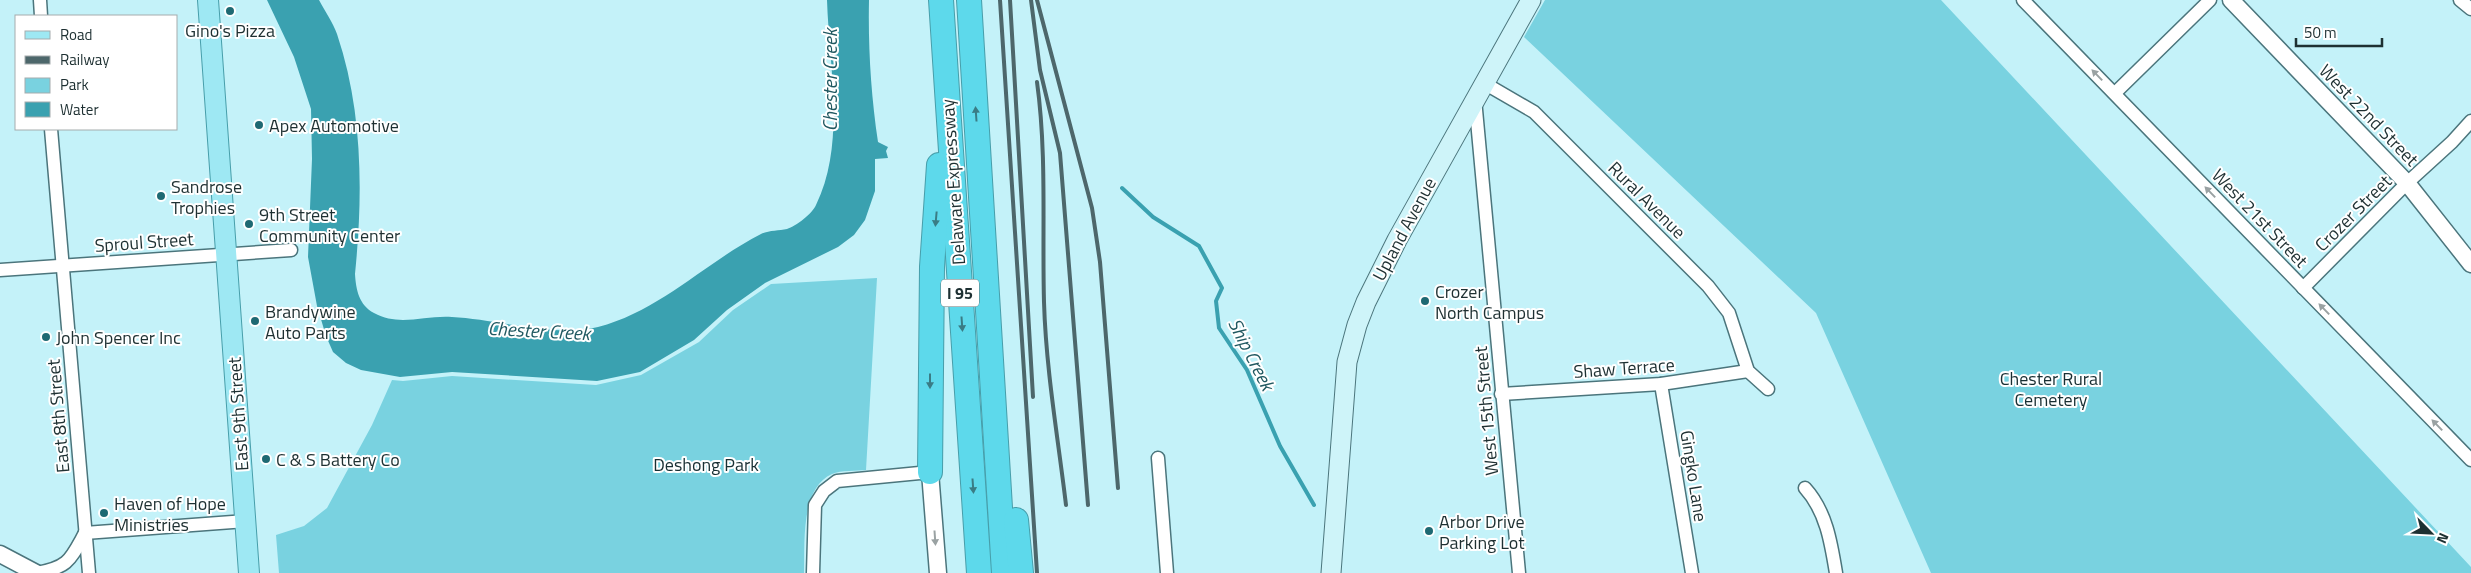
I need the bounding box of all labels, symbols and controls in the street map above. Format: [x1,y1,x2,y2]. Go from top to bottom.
marker: Gino's Pizza [224,5,236,17]
legend [15,15,178,130]
scale bar [2296,15,2382,47]
place label: Gino's Pizza [185,17,275,44]
text: 50 m [2304,21,2337,44]
text: Road [60,23,92,46]
water label: Chester Creek [815,26,844,131]
text: Railway [60,48,110,71]
street label: West 22nd Street [2313,58,2425,173]
one-way arrow [2091,70,2103,82]
text: Park [60,73,89,96]
text: Water [60,98,99,121]
street label: Delaware Expressway [934,98,972,266]
one-way arrow [972,106,980,122]
place label: Apex Automotive [269,112,399,139]
marker: Apex Automotive [253,119,265,131]
street label: Rural Avenue [1602,155,1692,245]
street label: West 21st Street [2206,162,2315,274]
street label: Crozer Street [2308,168,2398,258]
street label: Upland Avenue [1365,172,1443,286]
place label: Sandrose Trophies [171,173,242,221]
one-way arrow [2205,186,2217,198]
marker: Sandrose Trophies [155,190,167,202]
place label: 9th Street Community Center [259,201,400,249]
one-way arrow [931,211,939,227]
marker: 9th Street Community Center [243,218,255,230]
street label: Sproul Street [94,225,195,259]
place label: Crozer North Campus [1435,278,1544,326]
road number: I 95 [941,280,979,306]
marker: Crozer North Campus [1419,295,1431,307]
place label: Brandywine Auto Parts [265,298,356,346]
one-way arrow [2318,303,2330,315]
water label: Chester Creek [487,313,593,347]
water label: Ship Creek [1221,313,1284,398]
marker: Brandywine Auto Parts [249,315,261,327]
one-way arrow [959,316,967,332]
place label: John Spencer Inc [56,324,181,351]
marker: John Spencer Inc [40,331,52,343]
street label: West 15th Street [1467,344,1505,477]
street label: Shaw Terrace [1573,351,1675,385]
street label: East 9th Street [221,356,255,472]
street label: East 8th Street [40,357,76,474]
park label: Chester Rural Cemetery [2000,365,2102,413]
one-way arrow [926,374,934,390]
one-way arrow [2431,419,2443,431]
street label: Gingko Lane [1673,428,1715,524]
place label: C & S Battery Co [276,446,400,473]
park label: Deshong Park [653,451,759,478]
marker: C & S Battery Co [260,453,272,465]
one-way arrow [969,478,977,494]
place label: Haven of Hope Ministries [114,490,226,538]
marker: Haven of Hope Ministries [98,507,110,519]
place label: Arbor Drive Parking Lot [1439,508,1525,556]
north arrow [2406,508,2456,558]
marker: Arbor Drive Parking Lot [1423,525,1435,537]
one-way arrow [931,530,939,546]
text: N [2432,530,2455,547]

